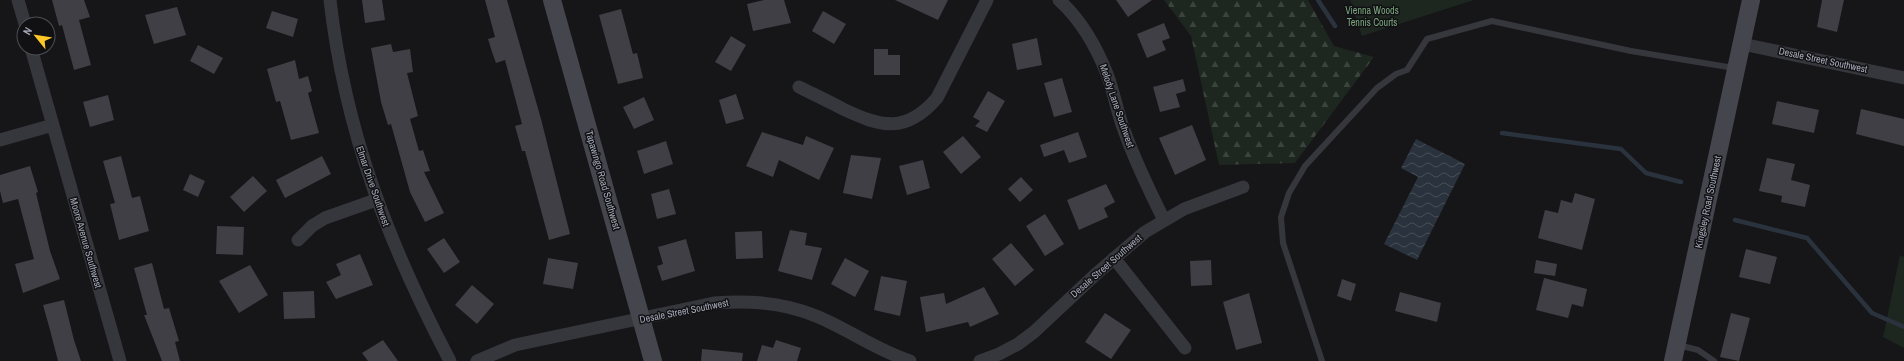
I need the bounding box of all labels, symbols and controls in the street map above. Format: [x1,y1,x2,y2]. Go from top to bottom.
park label: Vienna Woods Tennis Courts [1345,4,1399,29]
north arrow [16,16,56,56]
text: N [20,25,35,37]
street label: Desale Street Southwest [1778,44,1869,76]
street label: Melody Lane Southwest [1097,63,1138,150]
street label: Tapawingo Road Southwest [583,129,624,232]
street label: Elmar Drive Southwest [353,144,393,228]
street label: Kingsley Road Southwest [1692,154,1724,249]
street label: Moore Avenue Southwest [67,196,105,290]
street label: Desale Street Southwest [1068,231,1145,301]
street label: Desale Street Southwest [638,296,730,326]

